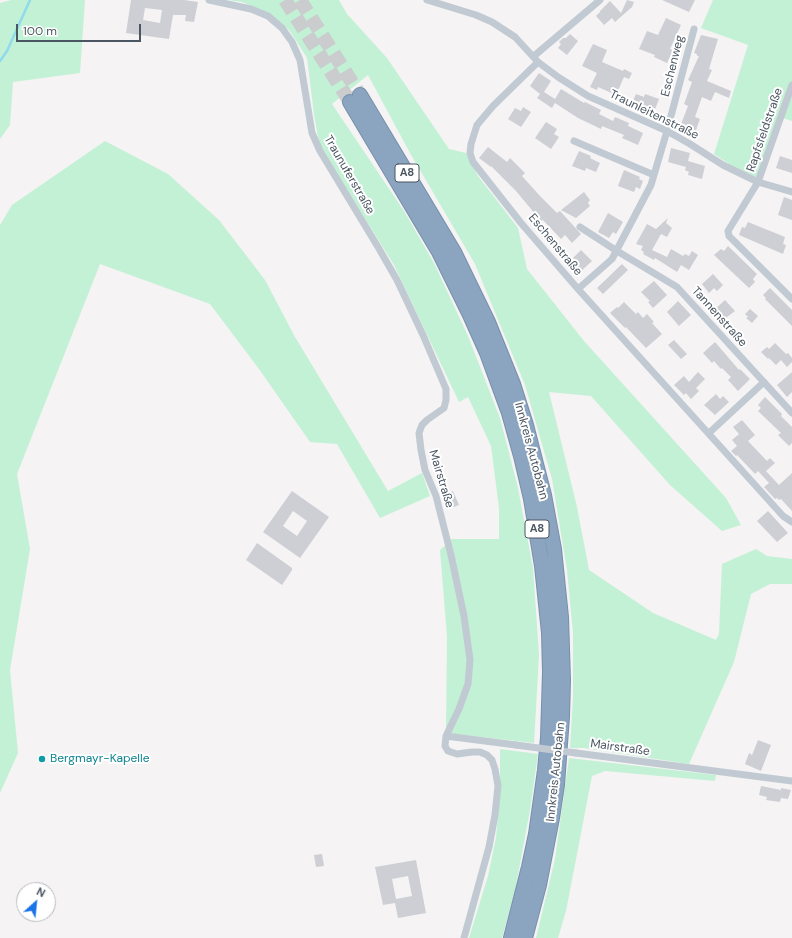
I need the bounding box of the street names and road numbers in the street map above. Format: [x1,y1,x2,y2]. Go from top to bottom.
street label: Eschenweg [658,34,688,98]
street label: Rapfsfeldstraße [744,86,786,174]
street label: Traunleitenstraße [607,87,701,143]
street label: Traunuferstraße [321,133,377,217]
road number: A8 [395,164,419,182]
street label: Eschenstraße [525,211,585,279]
street label: Tannenstraße [688,284,750,350]
street label: Innkreis Autobahn [511,401,551,501]
street label: Mairstraße [425,448,457,510]
road number: A8 [525,520,549,538]
street label: Innkreis Autobahn [544,722,568,822]
street label: Mairstraße [589,737,651,759]

